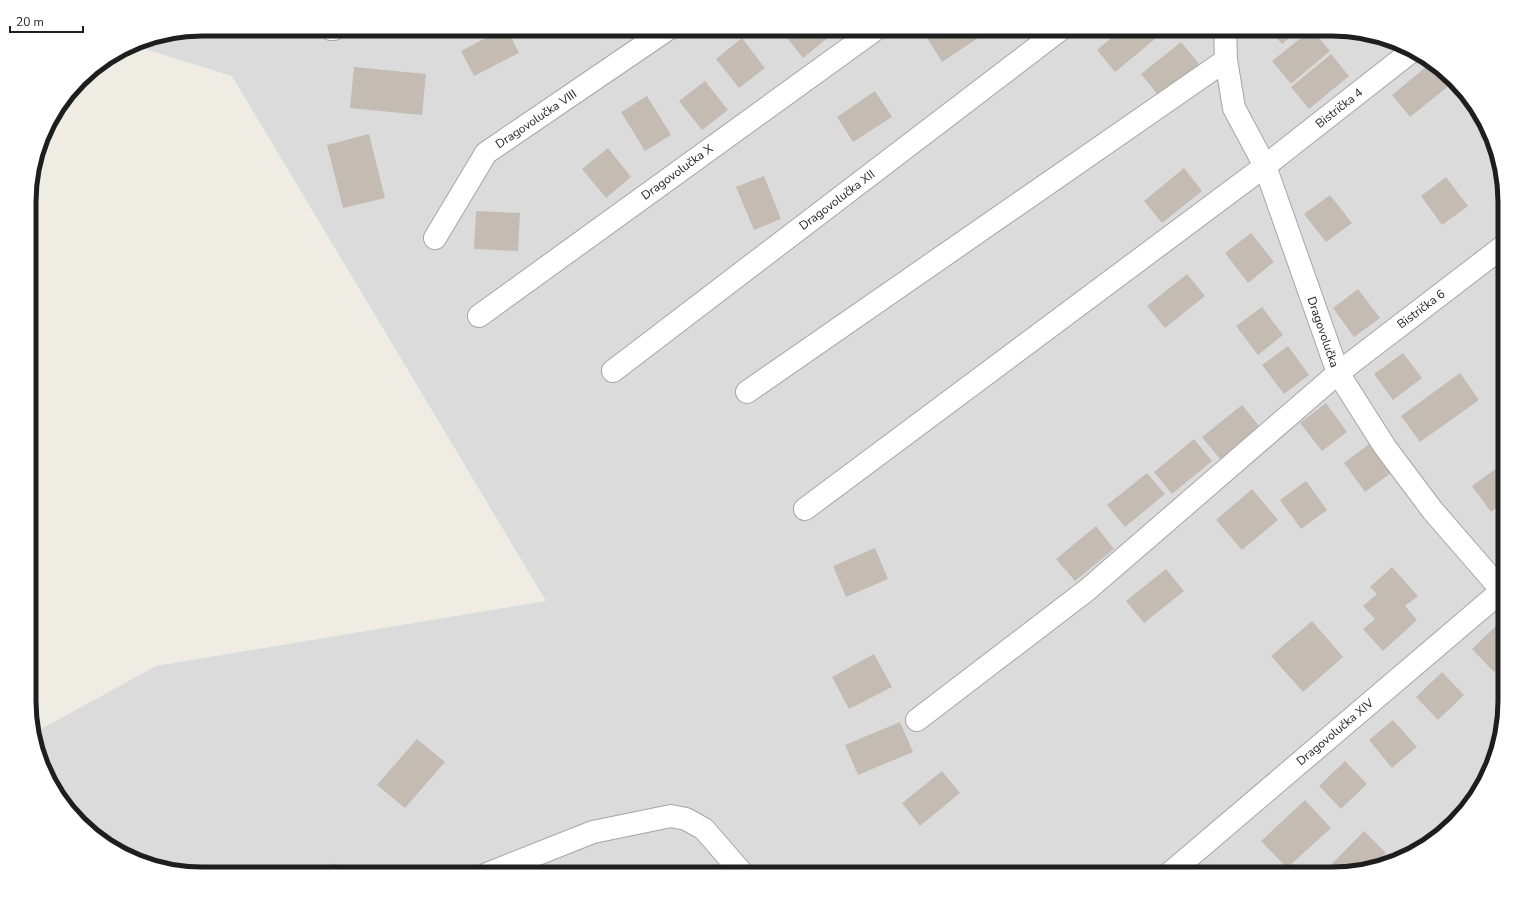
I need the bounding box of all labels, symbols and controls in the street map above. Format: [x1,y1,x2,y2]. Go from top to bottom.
scale bar [10,8,83,34]
text: 20 m [16,14,44,30]
street label: Bistrička 4 [1312,84,1366,132]
street label: Dragovolučka VIII [492,86,580,152]
street label: Dragovolučka X [638,140,716,203]
street label: Dragovolučka XII [796,166,878,234]
street label: Bistrička 6 [1394,286,1448,332]
street label: Dragovolučka [1303,294,1343,370]
street label: Dragovolučka XIV [1293,694,1378,769]

